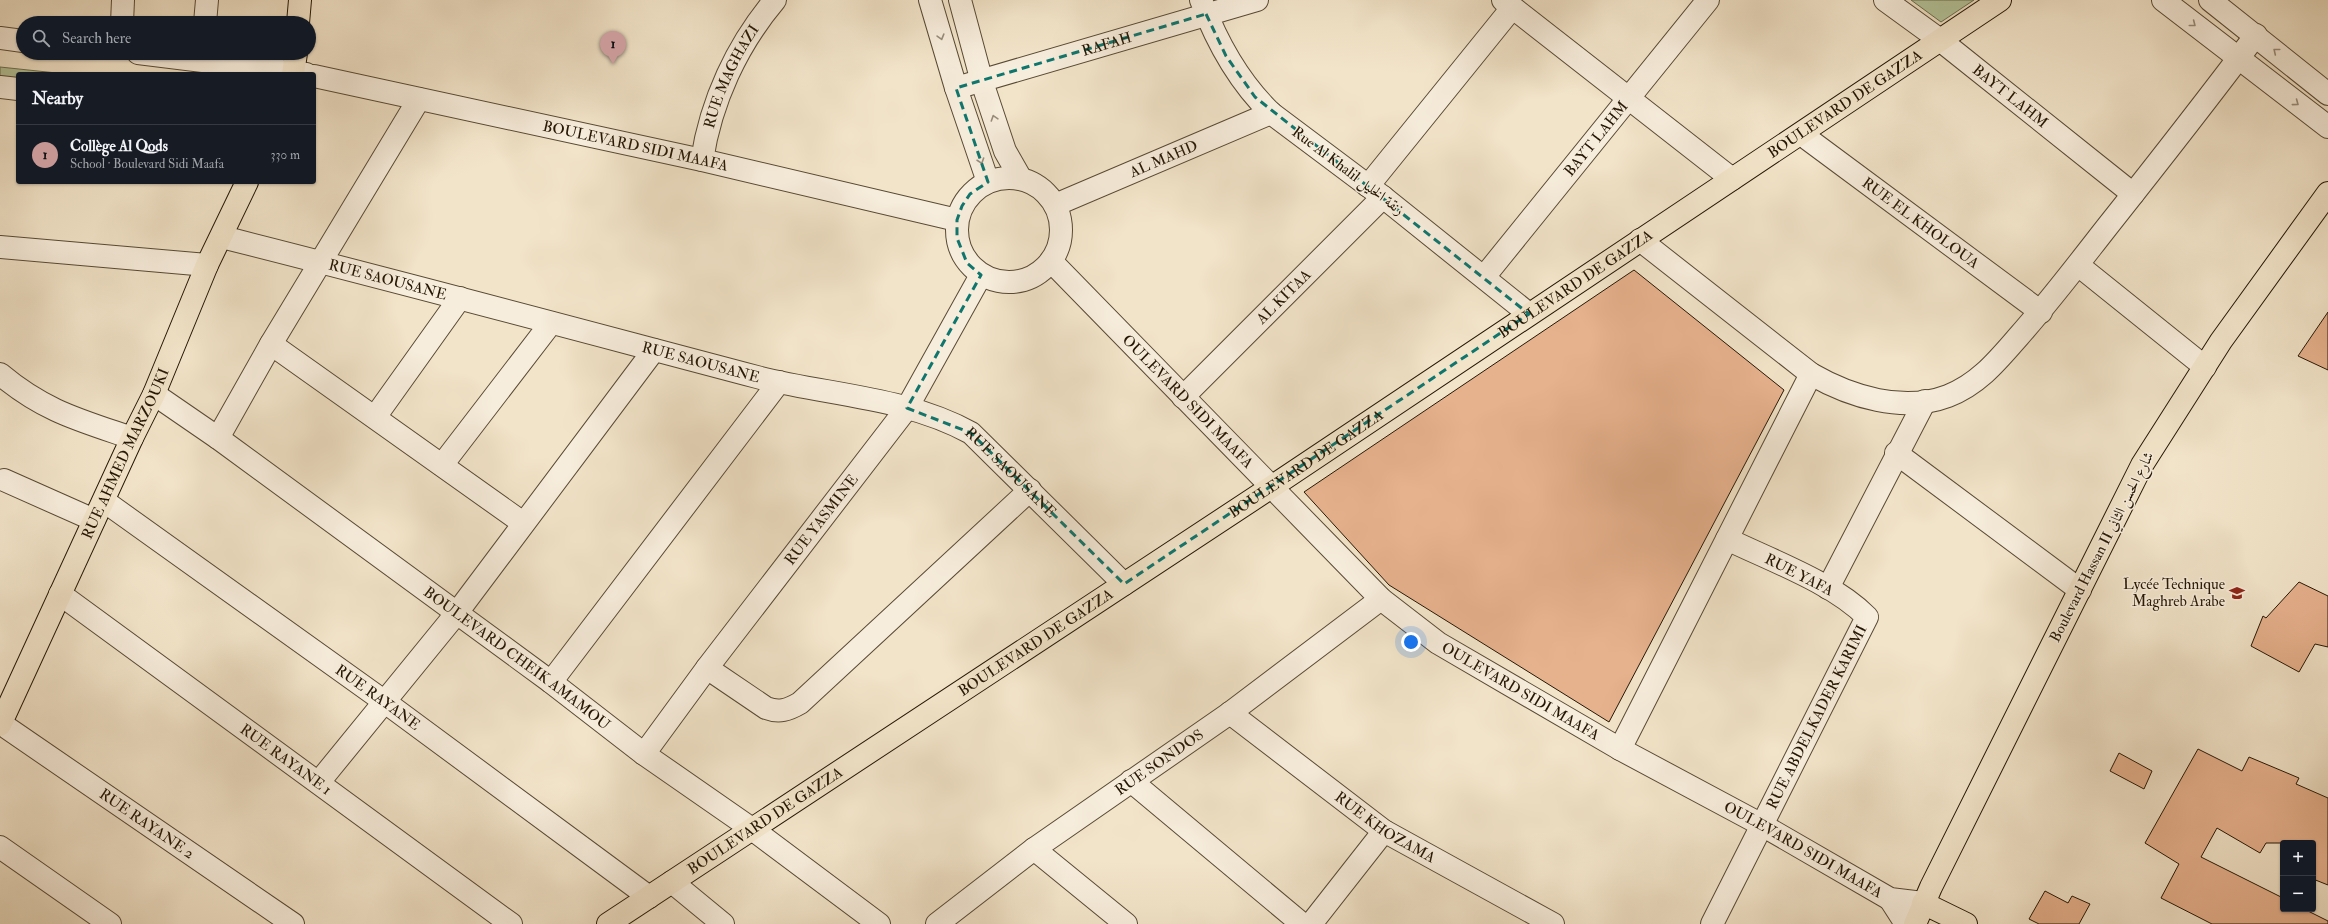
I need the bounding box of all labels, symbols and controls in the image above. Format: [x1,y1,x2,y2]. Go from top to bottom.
search box [16,16,316,60]
one-way arrow [2189,20,2196,27]
street label: RUE MAGHAZI [699,21,763,130]
icon: search [30,27,52,49]
street label: RAFAH [1080,28,1134,60]
text: Search here [62,29,131,48]
pin: 1 [600,31,626,64]
one-way arrow [936,34,945,41]
street label: BOULEVARD DE GAZZA [1764,45,1926,162]
one-way arrow [2273,49,2281,56]
street label: BAYT LAHM [1969,60,2052,132]
text: Nearby [32,88,83,109]
street label: BAYT LAHM [1560,97,1632,180]
one-way arrow [2292,99,2299,106]
one-way arrow [990,115,999,122]
street label: BOULEVARD SIDI MAAFA [541,116,731,175]
street label: Rue Al Khalil زنقة الخليل [1287,122,1408,220]
street label: AL MAHD [1126,136,1200,182]
text: Collège Al Qods [70,137,168,156]
text: 1 [43,147,47,163]
text: 330 m [271,147,300,163]
text: School · Boulevard Sidi Maafa [70,156,224,172]
one-way arrow [976,158,985,165]
street label: RUE EL KHOLOUA [1858,173,1983,273]
street label: BOULEVARD DE GAZZA [1495,225,1657,342]
street label: RUE SAOUSANE [327,255,449,304]
street label: AL KITAA [1251,265,1315,329]
street label: OULEVARD SIDI MAAFA [1118,330,1258,472]
street label: RUE SAOUSANE [640,337,762,387]
street label: RUE AHMED MARZOUKI [77,365,173,542]
street label: BOULEVARD DE GAZZA [1225,405,1387,522]
street label: RUE SAOUSANE [961,423,1061,522]
street label: Boulevard Hassan II شارع الحسن الثاني [2046,449,2161,647]
street label: RUE YASMINE [780,470,862,569]
street label: RUE YAFA [1761,550,1837,601]
place label: Lycée Technique Maghreb Arabe [2123,575,2225,611]
street label: BOULEVARD CHEIK AMAMOU [420,582,615,734]
street label: BOULEVARD DE GAZZA [954,584,1117,700]
school or university icon: Lycée Technique Maghreb Arabe [2228,584,2246,602]
street label: RUE ABDELKADER KARIMI [1762,621,1871,812]
your location [1401,632,1421,652]
street label: OULEVARD SIDI MAAFA [1438,638,1603,745]
street label: RUE RAYANE [332,660,424,735]
street label: RUE RAYANE 1 [236,720,336,799]
street label: RUE SONDOS [1111,725,1207,799]
street label: BOULEVARD DE GAZZA [684,762,847,879]
street label: RUE RAYANE 2 [96,784,198,863]
street label: RUE KHOZAMA [1331,787,1439,867]
street label: OULEVARD SIDI MAAFA [1721,797,1886,902]
map controls [2280,840,2316,912]
button: + [2280,840,2316,876]
button: − [2280,876,2316,912]

